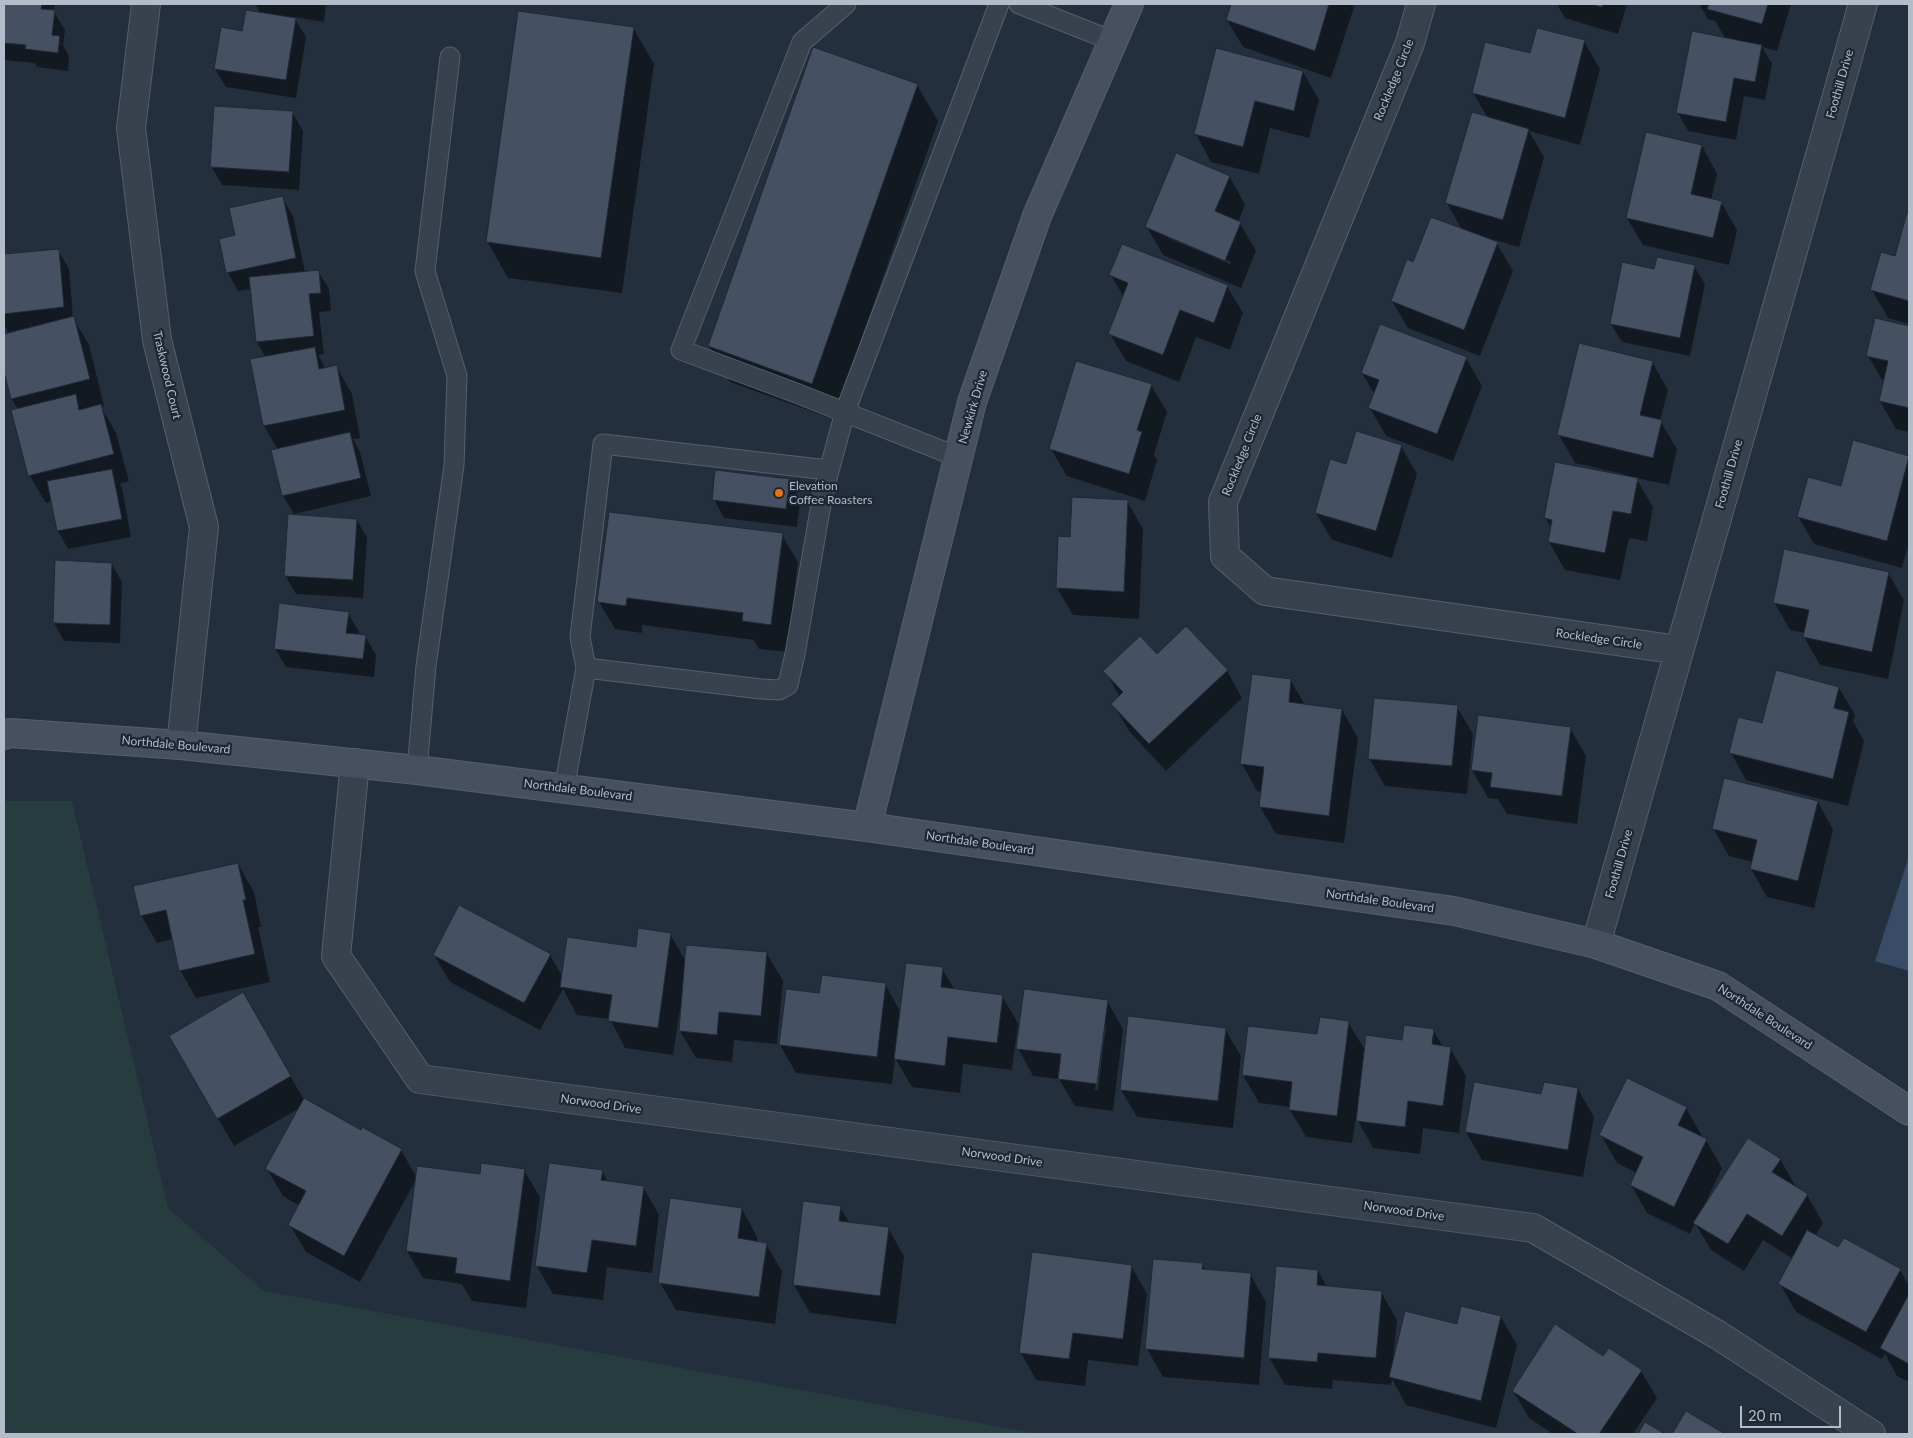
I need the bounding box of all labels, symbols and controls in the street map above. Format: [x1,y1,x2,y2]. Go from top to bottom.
street label: Rockledge Circle [1371,37,1417,123]
street label: Foothill Drive [1823,48,1857,120]
street label: Traskwood Court [150,329,184,421]
street label: Newkirk Drive [956,369,990,445]
street label: Rockledge Circle [1219,412,1265,498]
street label: Foothill Drive [1712,438,1746,510]
place label: Elevation Coffee Roasters [789,479,872,507]
marker: Elevation Coffee Roasters [773,487,785,499]
street label: Rockledge Circle [1555,626,1643,652]
street label: Northdale Boulevard [121,733,231,757]
street label: Northdale Boulevard [523,776,633,804]
street label: Northdale Boulevard [925,828,1035,858]
street label: Foothill Drive [1602,828,1636,900]
street label: Northdale Boulevard [1325,886,1435,916]
street label: Northdale Boulevard [1715,981,1815,1053]
street label: Norwood Drive [560,1091,642,1117]
street label: Norwood Drive [961,1144,1043,1170]
street label: Norwood Drive [1363,1198,1445,1224]
scale bar [1743,1396,1844,1428]
text: 20 m [1748,1406,1782,1424]

